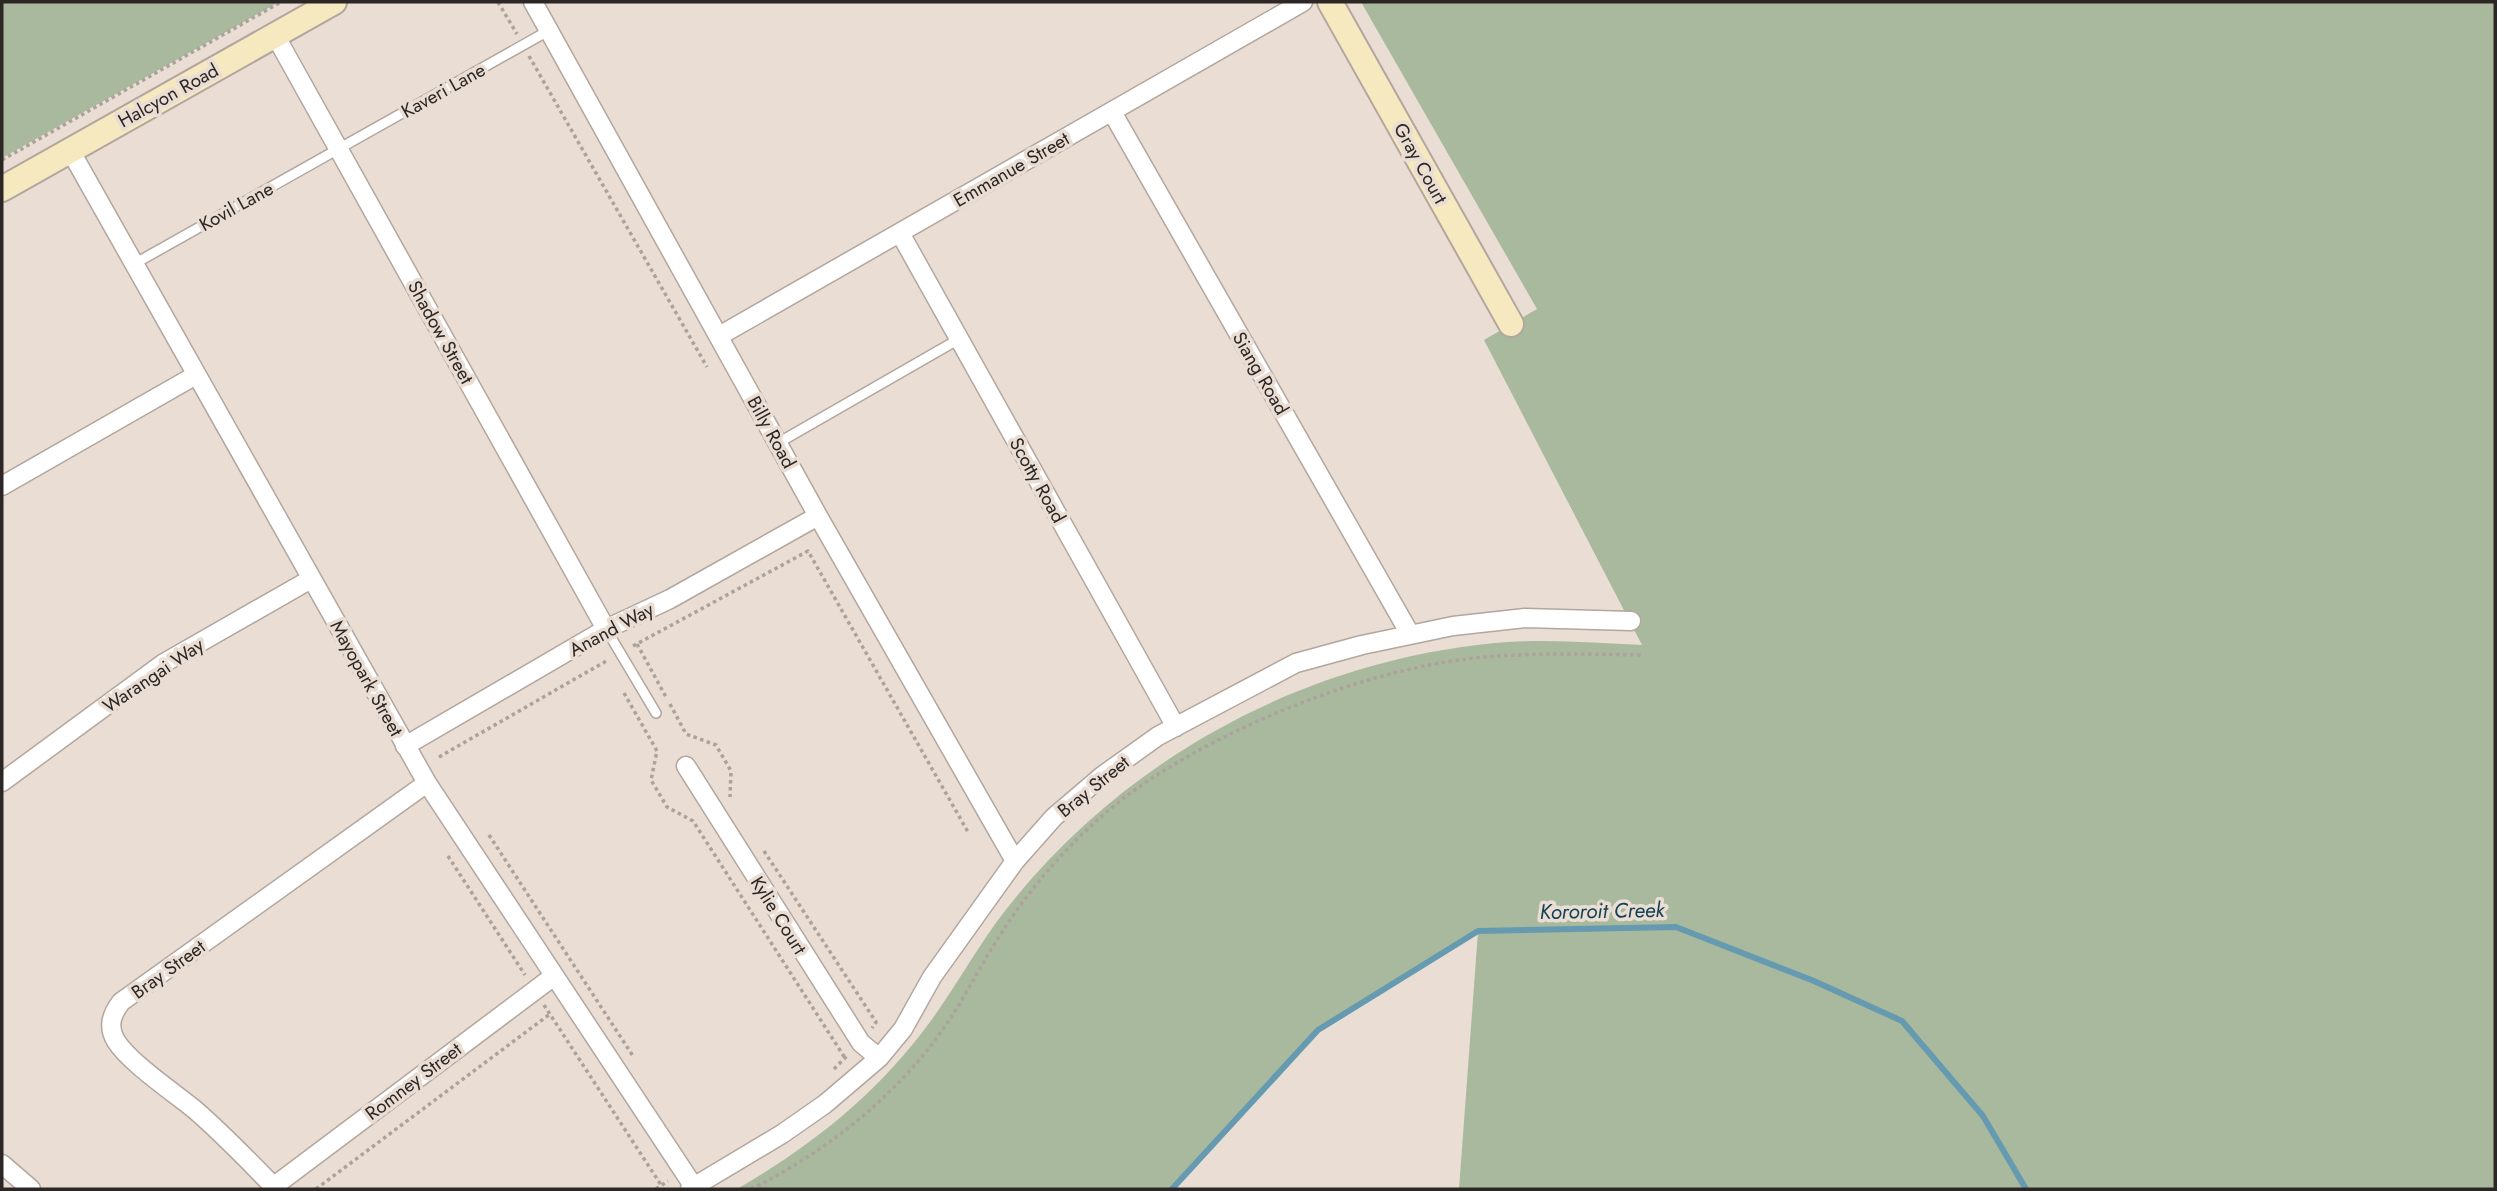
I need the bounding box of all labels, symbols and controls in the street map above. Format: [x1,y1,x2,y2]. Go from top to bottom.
street label: Kaveri Lane [396,56,490,125]
street label: Halcyon Road [113,57,223,134]
street label: Gray Court [1387,118,1454,209]
street label: Emmanue Street [948,125,1075,214]
street label: Kovil Lane [194,175,278,238]
street label: Shadow Street [401,276,480,389]
street label: Siang Road [1226,327,1295,420]
street label: Billy Road [741,391,803,473]
street label: Scotty Road [1003,433,1072,528]
street label: Anand Way [564,596,659,663]
street label: Mayopark Street [324,615,410,741]
street label: Warangai Way [97,631,210,719]
street label: Bray Street [1052,749,1135,824]
street label: Kylie Court [744,871,813,960]
water label: Kororoit Creek [1539,895,1666,927]
street label: Bray Street [126,933,211,1005]
street label: Romney Street [359,1036,468,1127]

